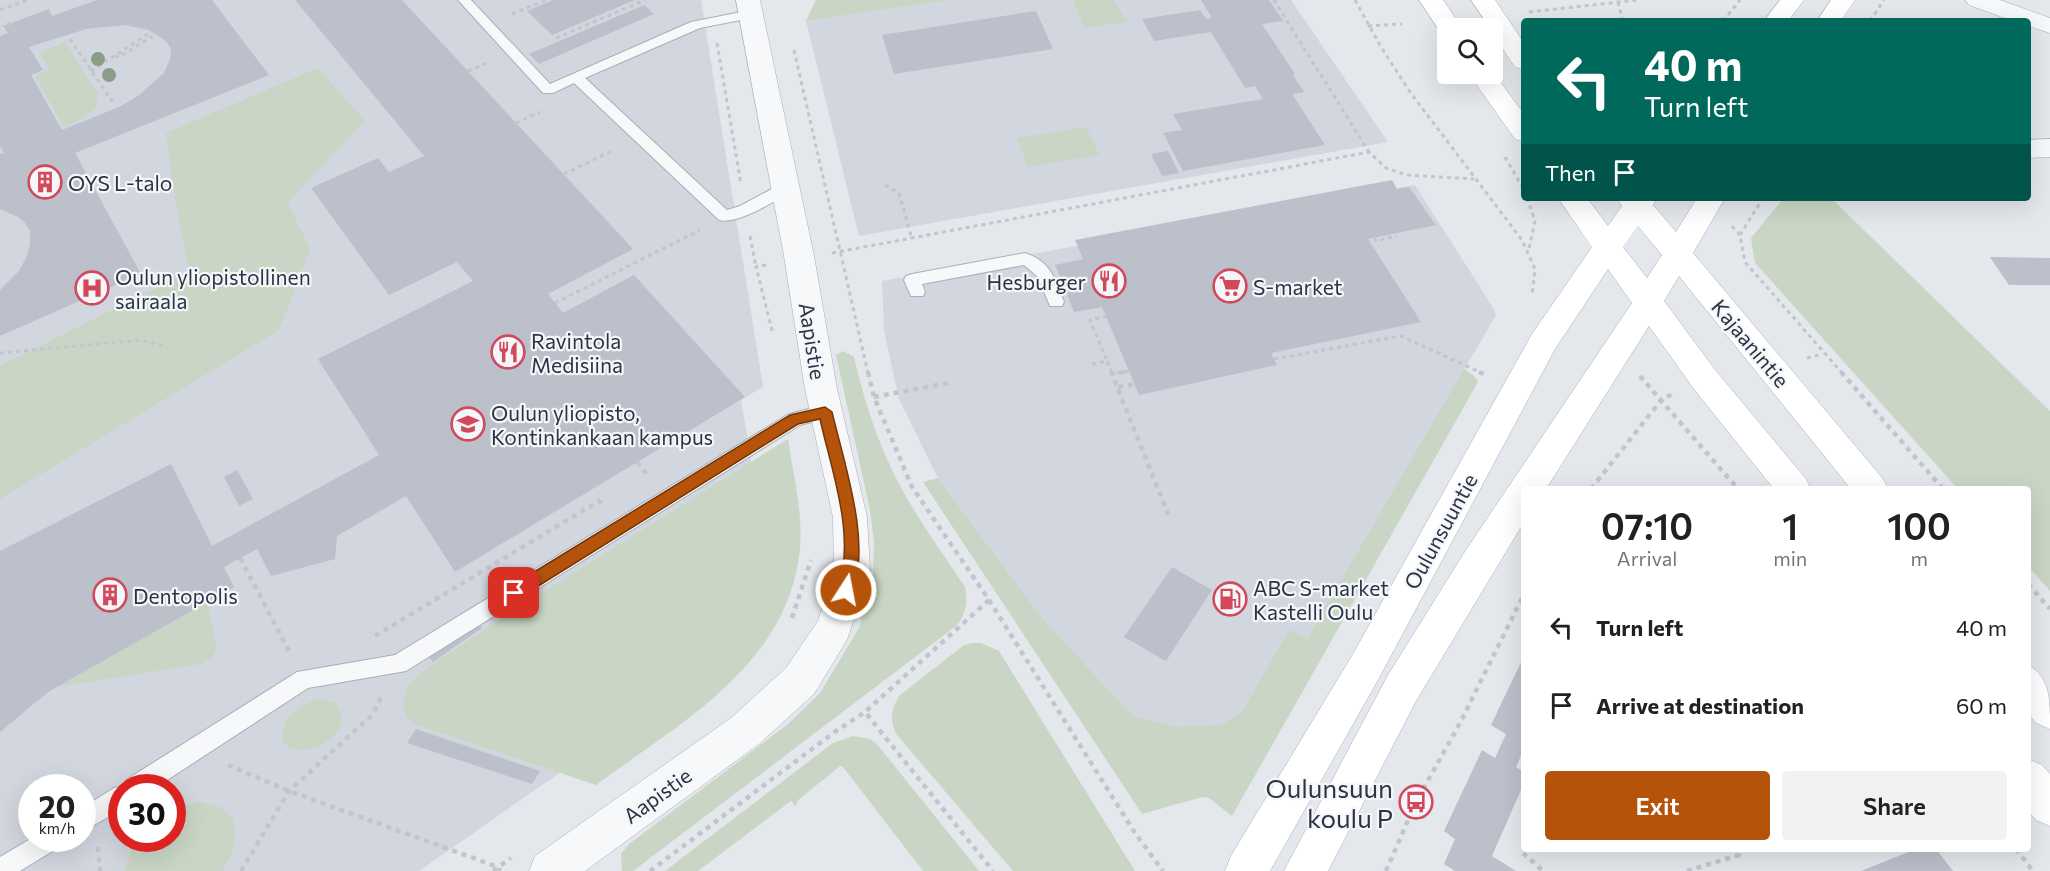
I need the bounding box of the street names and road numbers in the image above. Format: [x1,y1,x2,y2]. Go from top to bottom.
street label: Kajaanintie [1707,294,1795,392]
street label: Aapistie [795,301,831,381]
street label: Oulunsuuntie [1398,469,1482,593]
street label: Aapistie [618,762,696,828]

